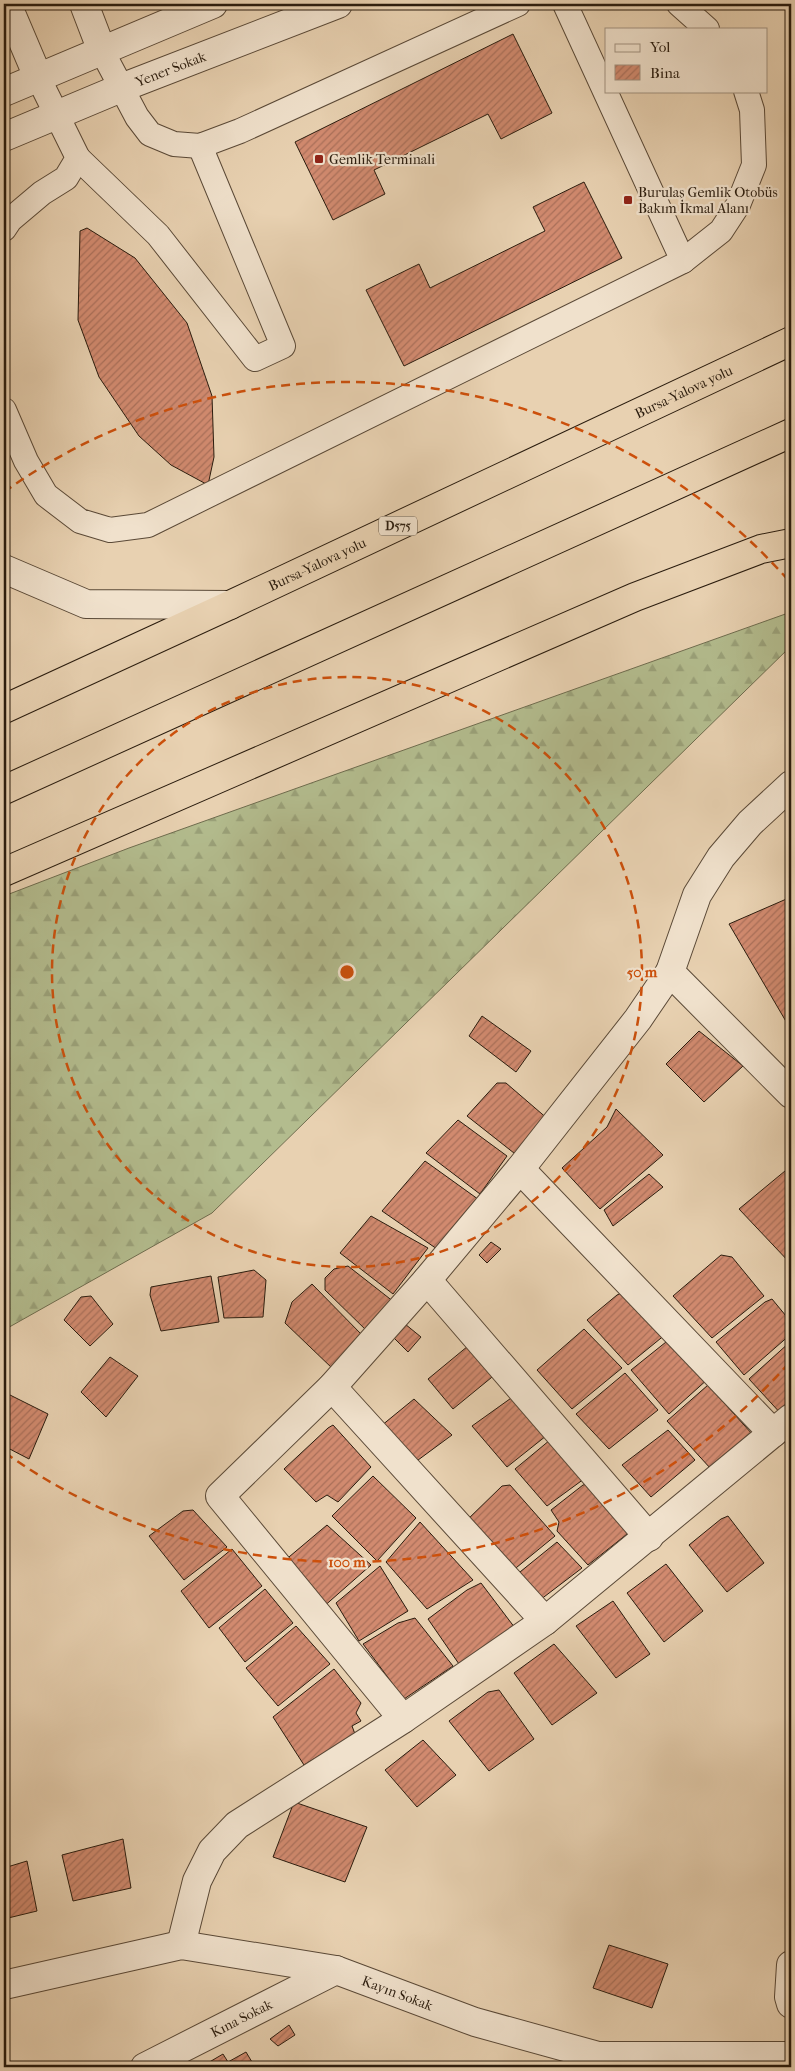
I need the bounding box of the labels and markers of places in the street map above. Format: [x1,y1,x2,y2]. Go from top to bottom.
place label: Gemlik Terminali [329,151,435,168]
marker: Gemlik Terminali [313,153,325,165]
place label: Burulaş Gemlik Otobüs Bakım İkmal Alanı [638,184,778,217]
marker: Burulaş Gemlik Otobüs Bakım İkmal Alanı [622,194,634,206]
centre of rings [338,963,356,981]

